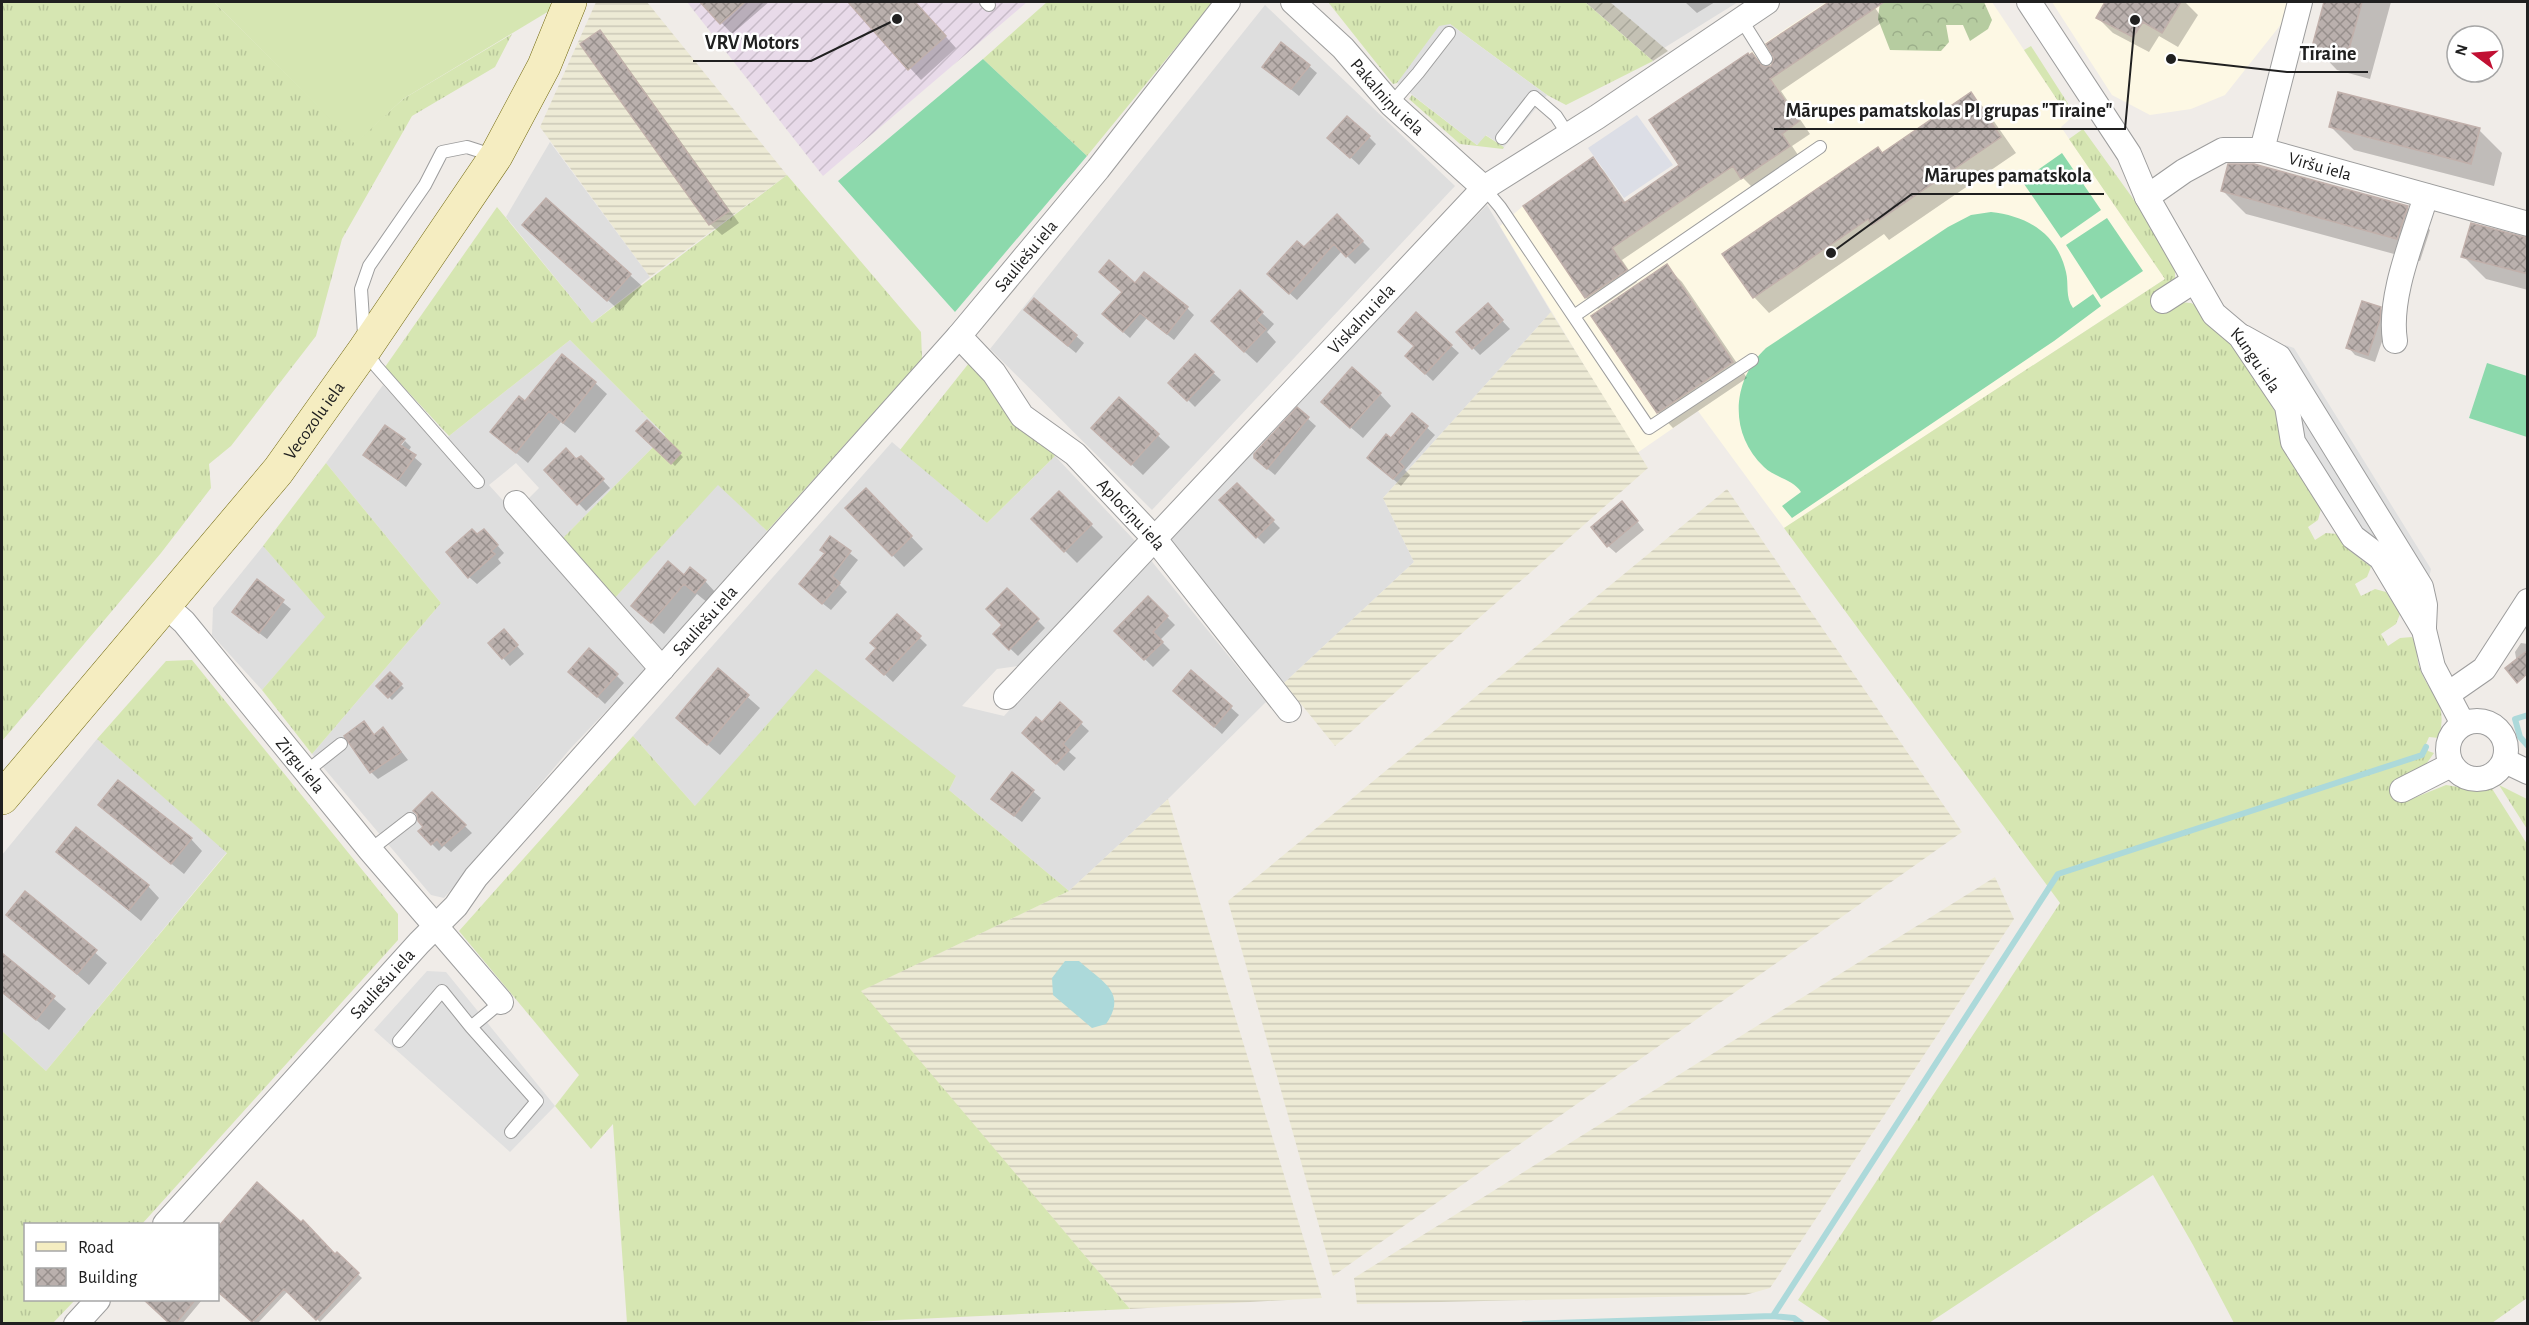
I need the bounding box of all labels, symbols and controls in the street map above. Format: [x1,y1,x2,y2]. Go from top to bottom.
callout: VRV Motors [693,23,811,61]
north arrow [2445,24,2505,84]
text: VRV Motors [705,33,799,53]
callout: Tīraine [2287,34,2368,72]
text: N [2452,43,2471,58]
text: Tīraine [2300,44,2356,64]
street label: Pakalniņu iela [1346,56,1427,139]
callout: Mārupes pamatskolas PI grupas "Tīraine" [1774,91,2125,129]
text: Mārupes pamatskolas PI grupas "Tīraine" [1785,101,2113,121]
street label: Viršu iela [2286,150,2353,184]
callout: Mārupes pamatskola [1912,156,2104,194]
text: Mārupes pamatskola [1924,166,2092,186]
street label: Sauliešu iela [992,217,1061,296]
street label: Viskalnu iela [1325,281,1399,358]
street label: Kungu iela [2227,324,2283,396]
street label: Vecozolu iela [281,379,349,463]
street label: Aplociņu iela [1093,476,1168,554]
street label: Sauliešu iela [670,583,741,660]
street label: Zirgu iela [272,734,328,797]
street label: Sauliešu iela [347,946,419,1023]
legend [24,1223,219,1301]
text: Road [78,1239,114,1257]
text: Building [78,1269,138,1287]

